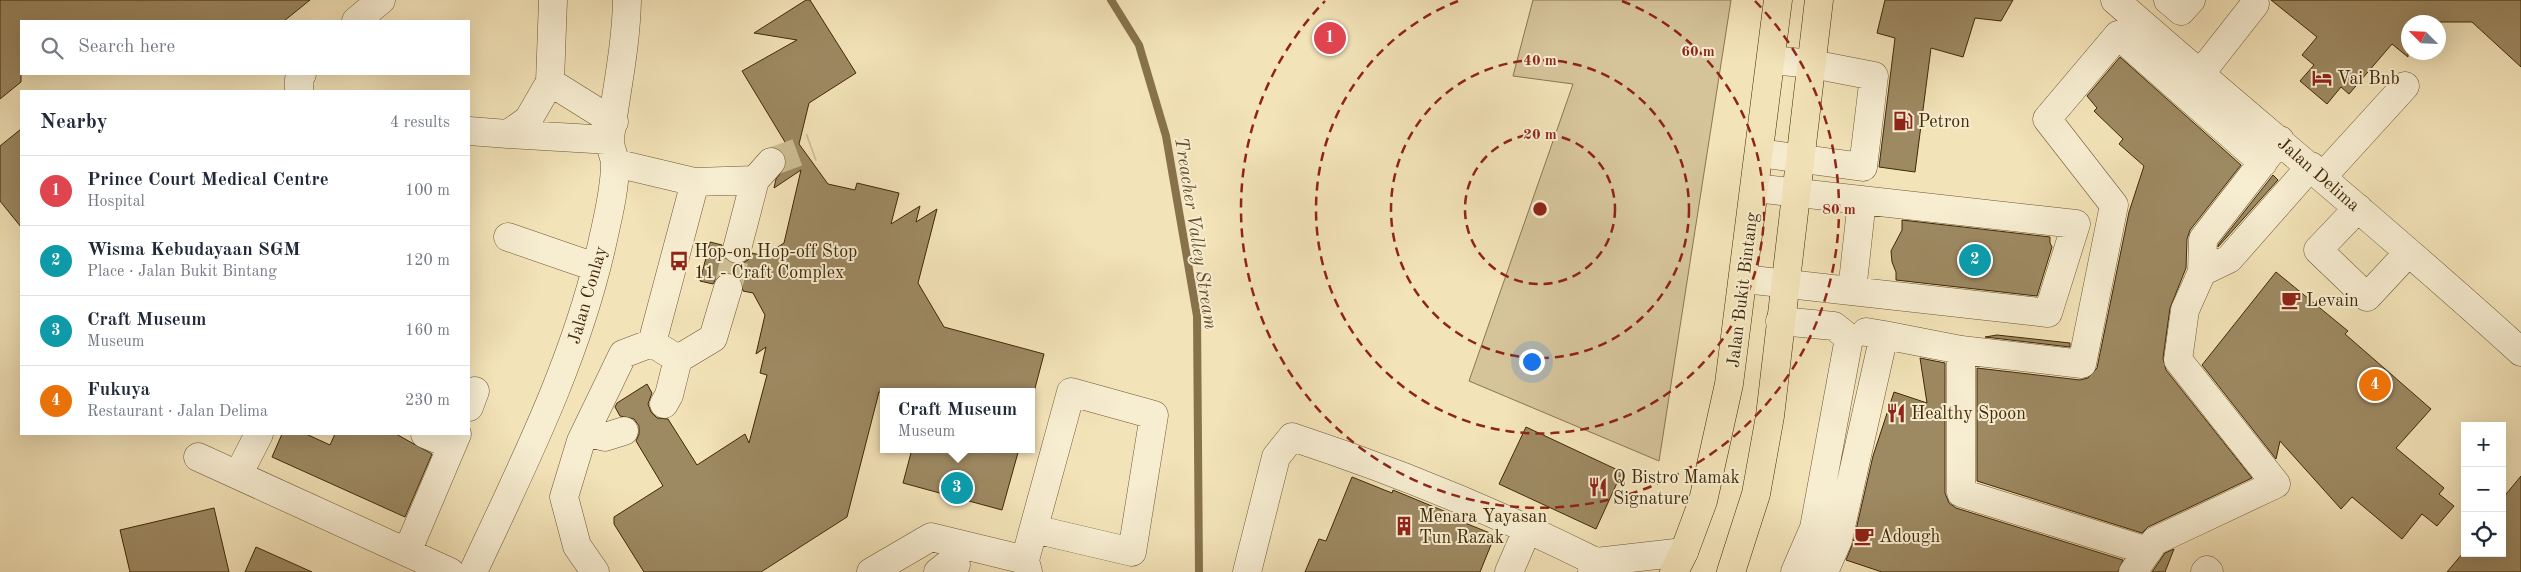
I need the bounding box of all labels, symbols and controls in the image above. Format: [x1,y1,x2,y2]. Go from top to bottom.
north arrow [2401,15,2446,60]
pin: 1 [1314,19,1346,57]
search box [20,20,470,75]
icon: search [38,34,66,62]
text: Search here [78,38,175,57]
text: 60 m [1681,45,1715,60]
text: 40 m [1523,54,1557,69]
hotel icon: Vai Bnb [2311,67,2333,89]
place label: Vai Bnb [2337,70,2400,88]
fuel station icon: Petron [1892,110,1914,132]
text: Nearby [40,112,108,133]
place label: Petron [1918,113,1970,131]
text: 4 results [390,115,450,131]
text: 20 m [1523,128,1557,143]
street label: Jalan Delima [2274,134,2363,215]
water label: Treacher Valley Stream [1170,136,1219,331]
text: Prince Court Medical Centre [87,171,329,190]
text: 1 [51,183,61,199]
text: 100 m [405,183,450,199]
text: Hospital [87,194,145,210]
centre of rings [1531,200,1549,218]
text: 80 m [1822,203,1856,218]
street label: Jalan Bukit Bintang [1725,211,1761,369]
text: Wisma Kebudayaan SGM [87,241,300,260]
pin: 2 [1959,241,1991,279]
place label: Hop-on Hop-off Stop 11 - Craft Complex [694,243,857,282]
street label: Jalan Conlay [565,244,611,346]
bus stop icon: Hop-on Hop-off Stop 11 - Craft Complex [668,250,690,272]
text: 2 [51,253,61,269]
text: 120 m [405,253,450,269]
text: Place · Jalan Bukit Bintang [87,264,277,280]
cafe icon: Levain [2280,289,2302,311]
place label: Levain [2306,292,2359,310]
text: Craft Museum [87,311,206,330]
text: 3 [51,323,61,339]
text: 160 m [405,323,450,339]
text: Museum [87,334,145,350]
your location [1519,349,1545,375]
pin: 4 [2359,366,2391,404]
text: Fukuya [87,381,150,400]
popup [880,388,1035,453]
text: 4 [51,393,61,409]
text: 230 m [405,393,450,409]
text: Craft Museum [898,401,1017,420]
restaurant icon: Healthy Spoon [1885,402,1907,424]
text: Restaurant · Jalan Delima [87,404,268,420]
place label: Healthy Spoon [1911,405,2026,423]
map controls [2461,422,2506,557]
button: + [2461,422,2506,467]
text: Museum [898,424,955,440]
button: − [2461,467,2506,512]
pin: 3 [941,469,973,507]
place label: Q Bistro Mamak Signature [1613,469,1740,508]
restaurant icon: Q Bistro Mamak Signature [1587,476,1609,498]
place label: Menara Yayasan Tun Razak [1419,508,1547,547]
button: locate [2461,512,2506,557]
building icon: Menara Yayasan Tun Razak [1393,515,1415,537]
cafe icon: Adough [1853,525,1875,547]
place label: Adough [1879,528,1940,546]

